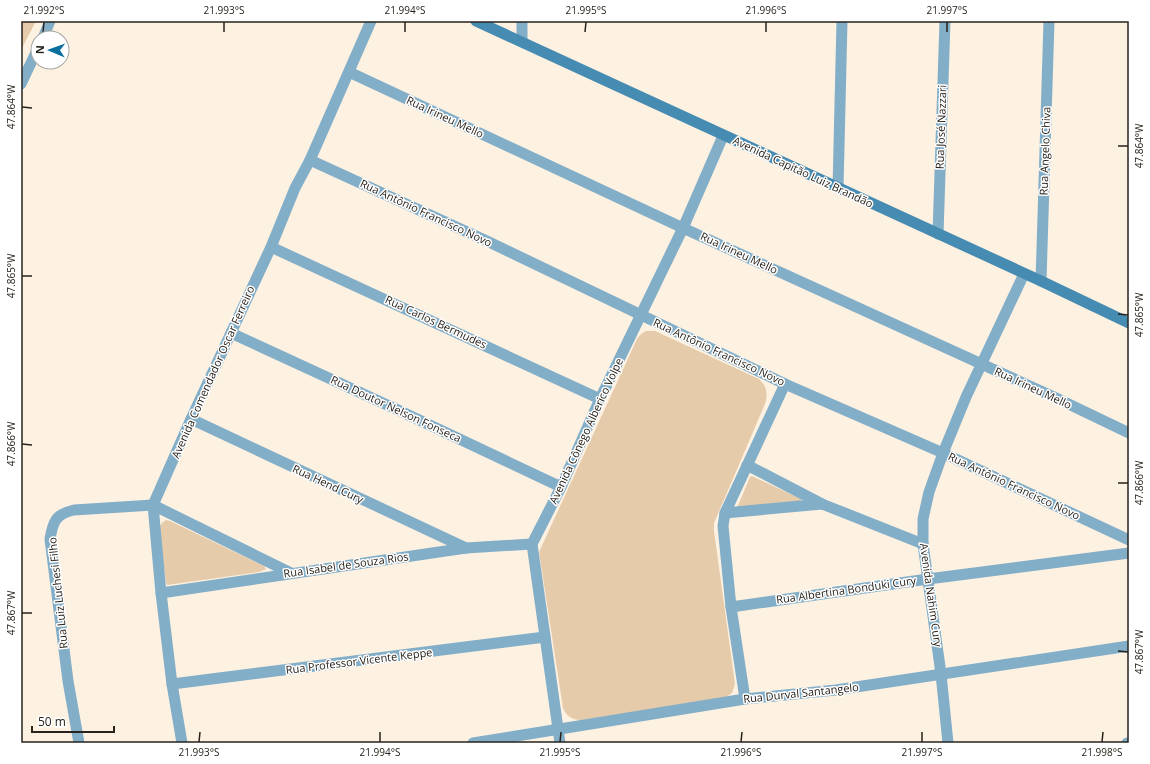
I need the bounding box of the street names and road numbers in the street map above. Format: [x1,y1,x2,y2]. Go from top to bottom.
street label: Rua José Nazzari [932,85,949,169]
street label: Rua Irineu Mello [404,92,487,141]
street label: Rua Angelo Chiva [1035,106,1054,196]
street label: Avenida Capitão Luiz Brandão [731,132,876,211]
street label: Rua Antônio Francisco Novo [358,175,495,250]
street label: Rua Irineu Mello [698,228,781,277]
street label: Avenida Comendador Oscar Ferreiro [168,283,258,460]
street label: Rua Carlos Bermudes [383,291,489,352]
street label: Rua Antônio Francisco Novo [651,314,788,389]
street label: Avenida Cônego Alberico Volpe [545,355,626,506]
street label: Rua Irineu Mello [992,363,1075,412]
street label: Rua Doutor Nelson Fonseca [329,372,464,445]
street label: Rua Antônio Francisco Novo [946,448,1083,523]
street label: Rua Hend Cury [290,461,367,507]
street label: Rua Luiz Luchesi Filho [44,536,71,649]
street label: Avenida Nahim Cury [917,542,946,648]
street label: Rua Isabel de Souza Rios [282,548,409,581]
street label: Rua Albertina Bonduki Cury [775,572,917,607]
street label: Rua Professor Vicente Keppe [285,644,433,677]
street label: Rua Durval Santangelo [742,679,860,706]

